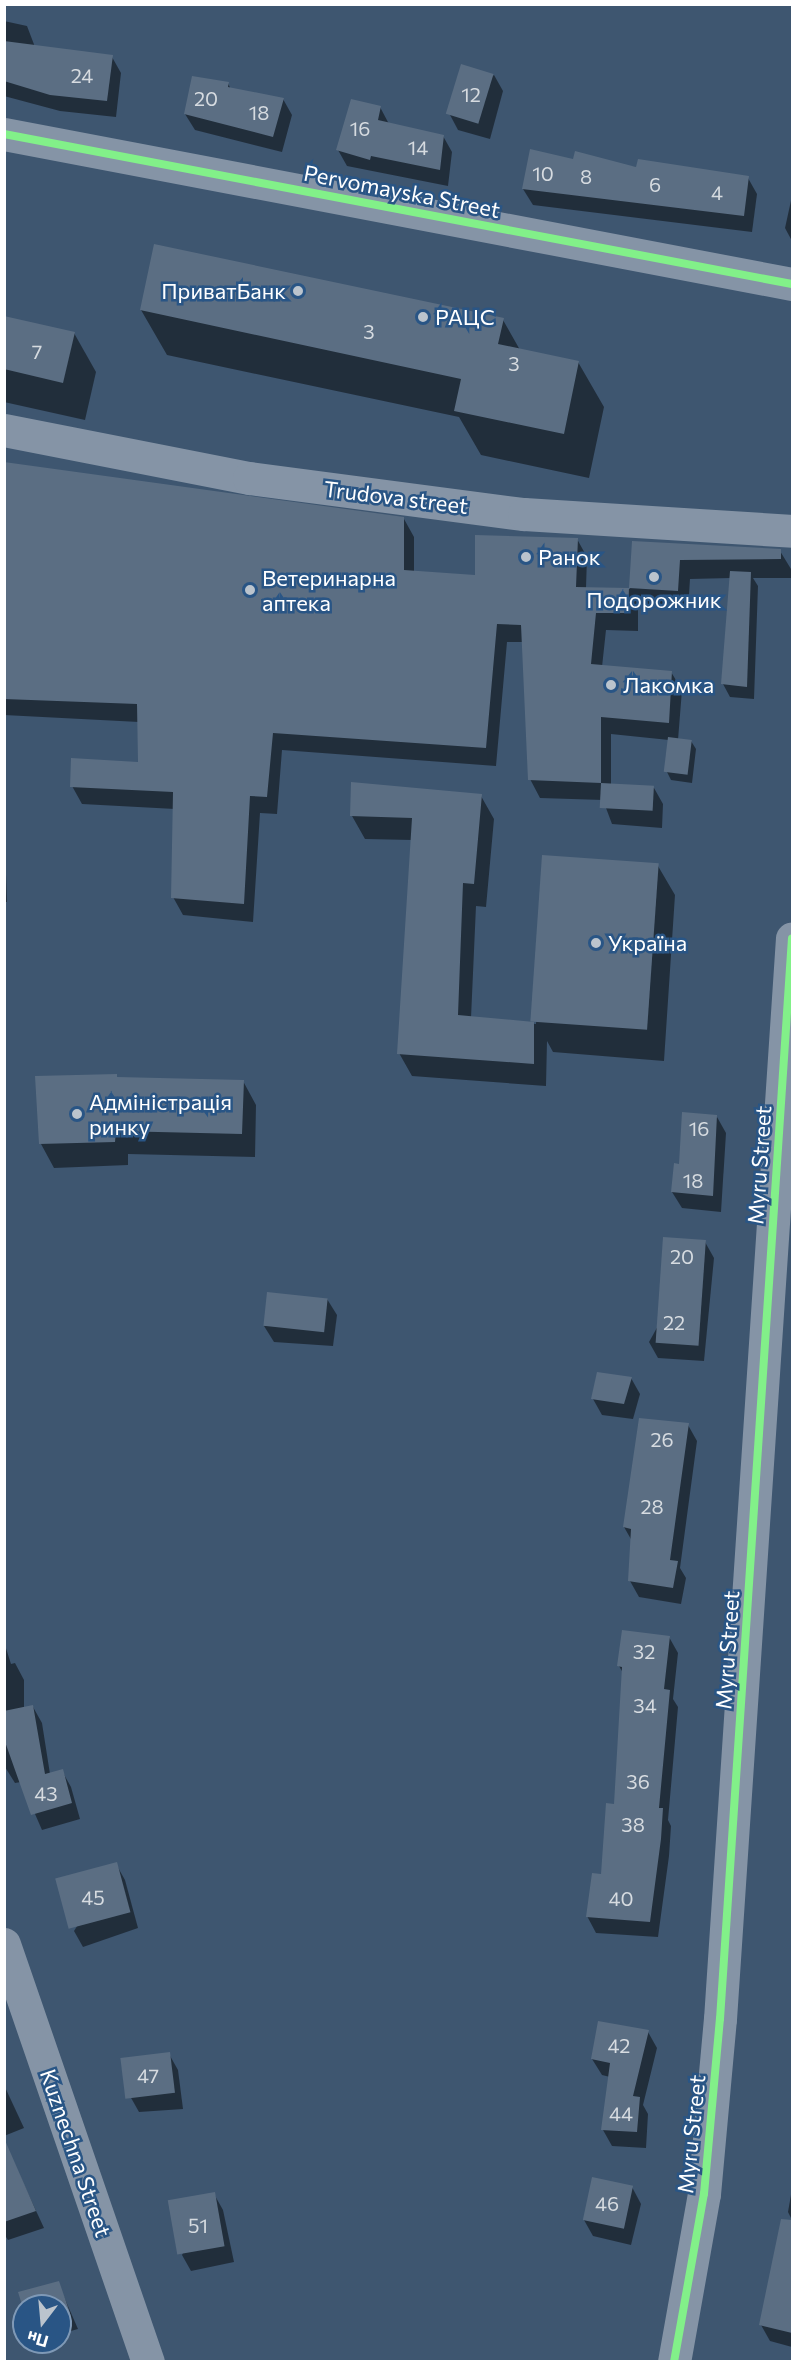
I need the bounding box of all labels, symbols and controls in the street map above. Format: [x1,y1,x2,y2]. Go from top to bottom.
house number: 24 [71,63,93,87]
house number: 12 [461,82,481,106]
house number: 20 [194,86,218,110]
house number: 18 [249,100,269,124]
house number: 16 [350,116,370,140]
house number: 14 [408,135,428,159]
street label: Pervomayska Street [302,159,502,223]
house number: 10 [532,161,554,185]
house number: 8 [580,164,592,188]
house number: 6 [649,172,661,196]
house number: 4 [711,180,723,204]
place label: ПриватБанк [161,278,286,304]
marker: ПриватБанк [291,284,305,298]
place label: РАЦС [435,304,495,330]
marker: РАЦС [416,310,430,324]
house number: 3 [363,319,375,343]
house number: 7 [32,339,42,363]
house number: 3 [508,351,520,375]
street label: Trudova street [322,475,470,519]
place label: Ранок [538,544,601,570]
marker: Ранок [519,550,533,564]
place label: Ветеринарна аптека [262,564,396,616]
marker: Подорожник [647,570,661,584]
marker: Ветеринарна аптека [243,583,257,597]
place label: Подорожник [586,587,722,613]
place label: Лакомка [623,672,714,698]
marker: Лакомка [604,678,618,692]
place label: Україна [608,930,687,956]
marker: Україна [589,936,603,950]
place label: Адміністрація ринку [89,1088,232,1140]
street label: Myru Street [742,1105,776,1225]
marker: Адміністрація ринку [70,1107,84,1121]
house number: 16 [689,1116,709,1140]
house number: 18 [683,1168,703,1192]
house number: 20 [670,1244,694,1268]
house number: 22 [663,1310,685,1334]
house number: 26 [650,1427,674,1451]
house number: 28 [640,1494,664,1518]
street label: Myru Street [710,1590,744,1710]
house number: 32 [633,1639,655,1663]
house number: 34 [633,1693,657,1717]
house number: 36 [626,1769,650,1793]
house number: 43 [34,1781,58,1805]
house number: 38 [621,1812,645,1836]
house number: 45 [81,1885,105,1909]
house number: 40 [608,1886,634,1910]
house number: 42 [608,2033,630,2057]
house number: 47 [137,2063,159,2087]
street label: Kuznechna Street [35,2066,117,2240]
street label: Myru Street [672,2073,710,2195]
house number: 44 [609,2101,633,2125]
house number: 46 [595,2191,619,2215]
house number: 51 [188,2213,208,2237]
north arrow [12,2294,72,2354]
text: Пн [25,2328,50,2352]

